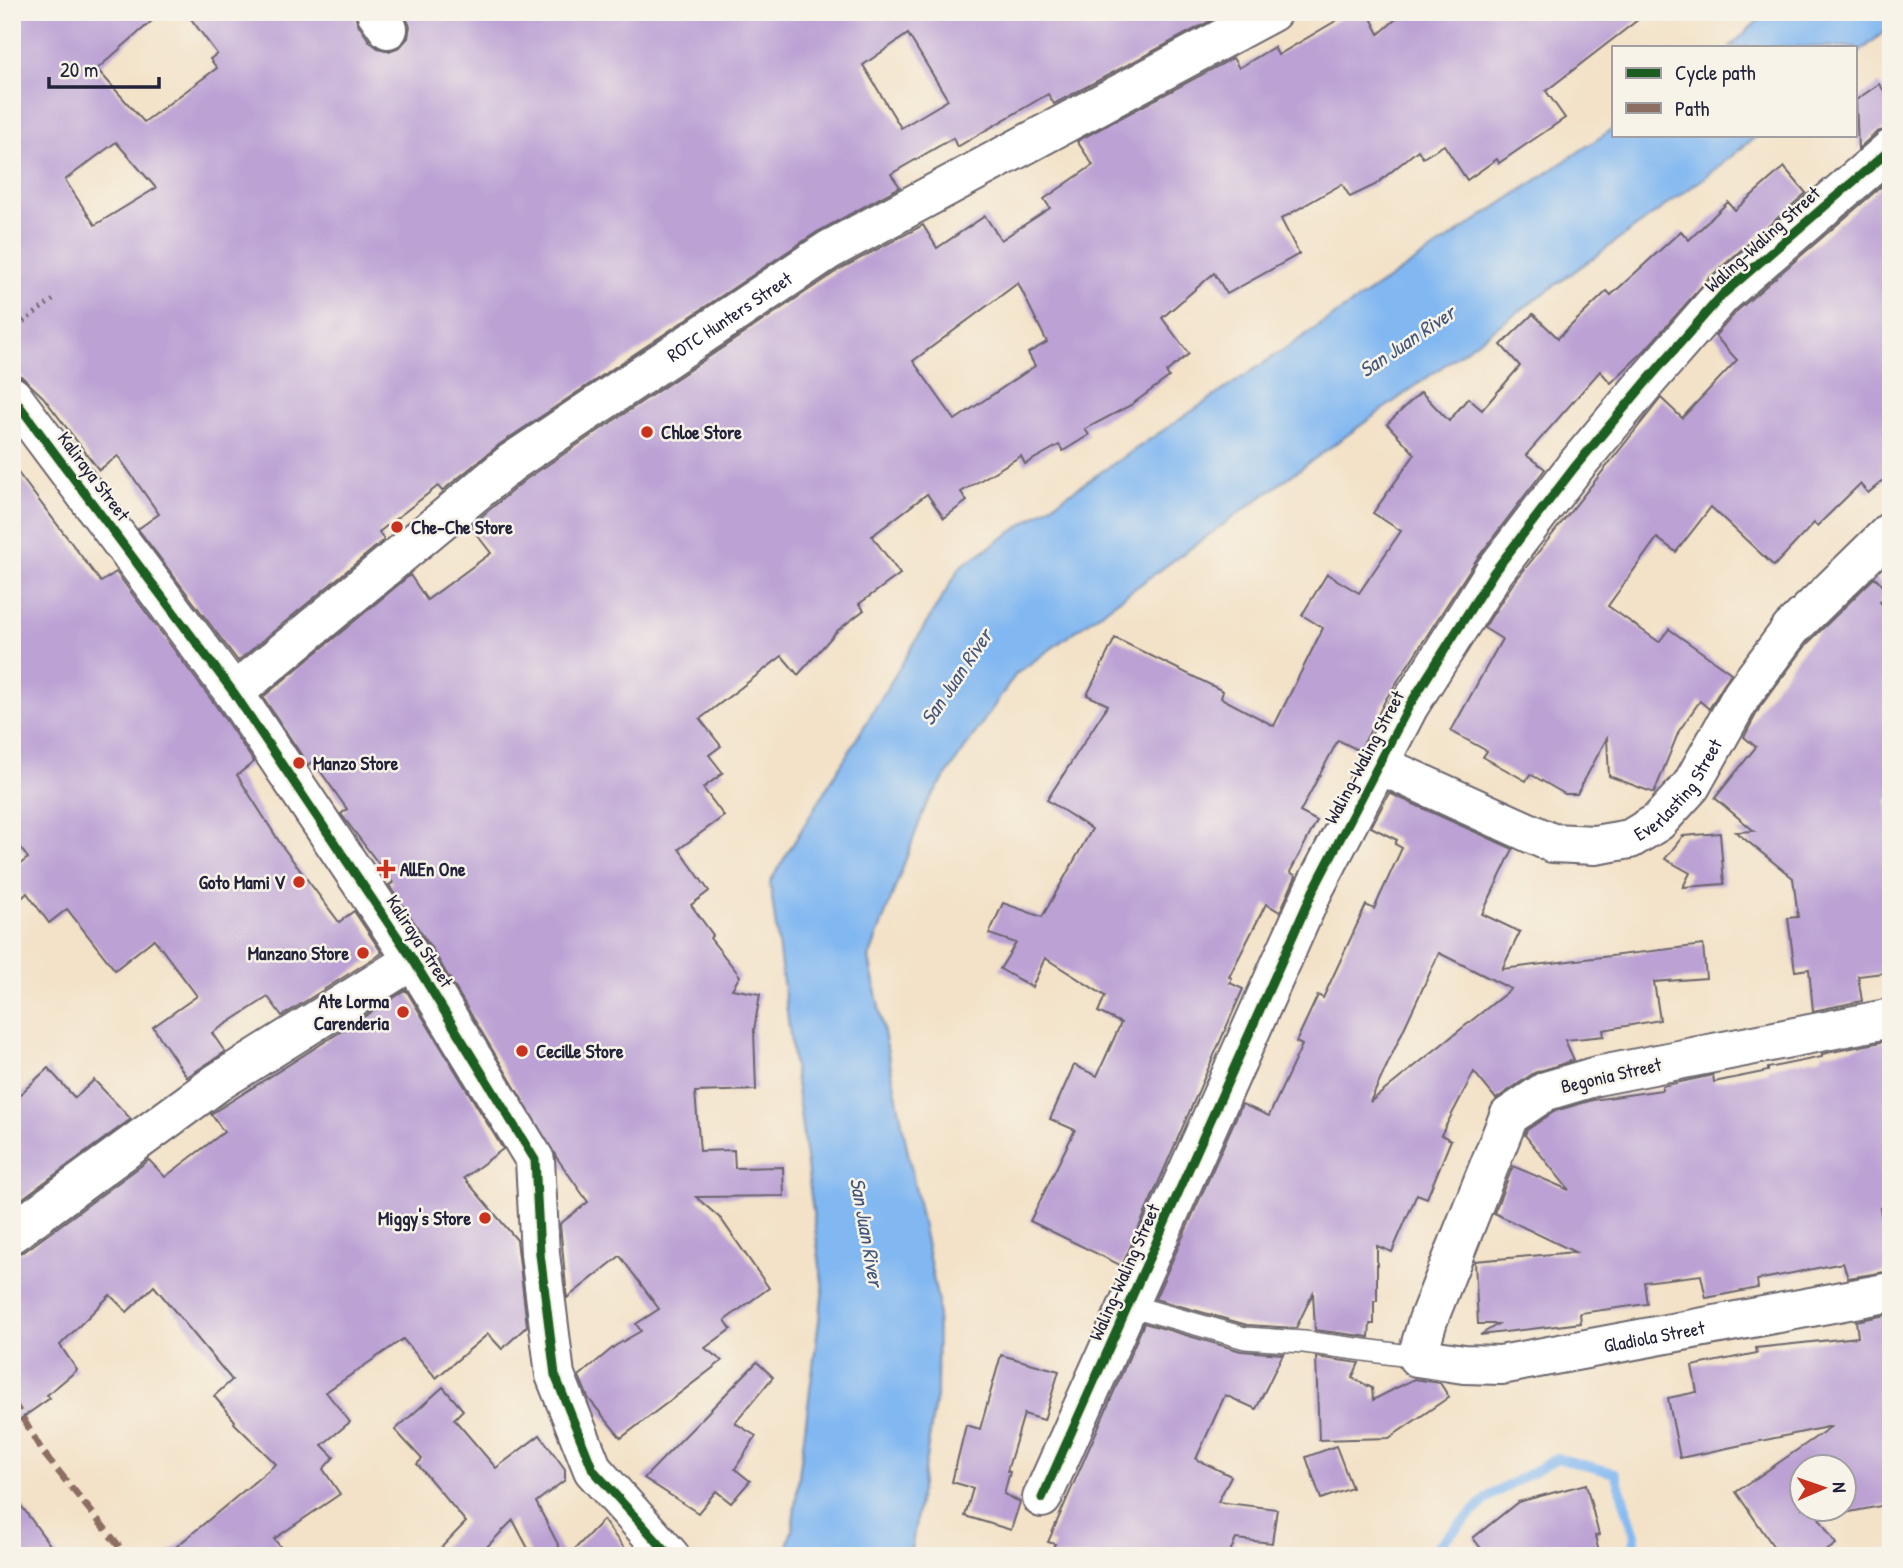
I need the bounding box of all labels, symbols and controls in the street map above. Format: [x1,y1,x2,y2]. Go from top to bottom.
scale bar [49,46,159,90]
legend [1612,46,1857,136]
text: 20 m [60,55,98,84]
text: Cycle path [1675,58,1756,87]
text: Path [1675,94,1710,123]
street label: Waling-Waling Street [1699,180,1826,298]
street label: ROTC Hunters Street [662,265,797,368]
water label: San Juan River [1353,297,1463,384]
place label: Chloe Store [661,419,742,445]
marker: Chloe Store [639,424,655,440]
street label: Kaliraya Street [52,426,136,526]
place label: Che-Che Store [411,514,513,540]
marker: Che-Che Store [389,519,405,535]
water label: San Juan River [913,621,1000,731]
street label: Waling-Waling Street [1318,685,1410,828]
street label: Everlasting Street [1629,734,1728,847]
place label: Manzo Store [313,750,399,776]
marker: Manzo Store [291,755,307,771]
place label: AllEn One [400,856,466,882]
marker: AllEn One [378,861,394,877]
place label: Goto Mami V [199,869,286,895]
marker: Goto Mami V [291,874,307,890]
street label: Kaliraya Street [380,890,460,993]
place label: Manzano Store [248,940,349,966]
marker: Manzano Store [355,945,371,961]
place label: Ate Lorma Carenderia [314,988,390,1036]
marker: Ate Lorma Carenderia [395,1004,411,1020]
place label: Cecille Store [536,1038,624,1064]
marker: Cecille Store [514,1043,530,1059]
street label: Begonia Street [1558,1051,1664,1099]
water label: San Juan River [843,1175,891,1292]
street label: Waling-Waling Street [1082,1199,1166,1345]
place label: Miggy's Store [378,1205,471,1232]
marker: Miggy's Store [477,1210,493,1226]
street label: Gladiola Street [1602,1314,1707,1358]
north arrow [1787,1452,1857,1522]
text: N [1827,1482,1853,1493]

